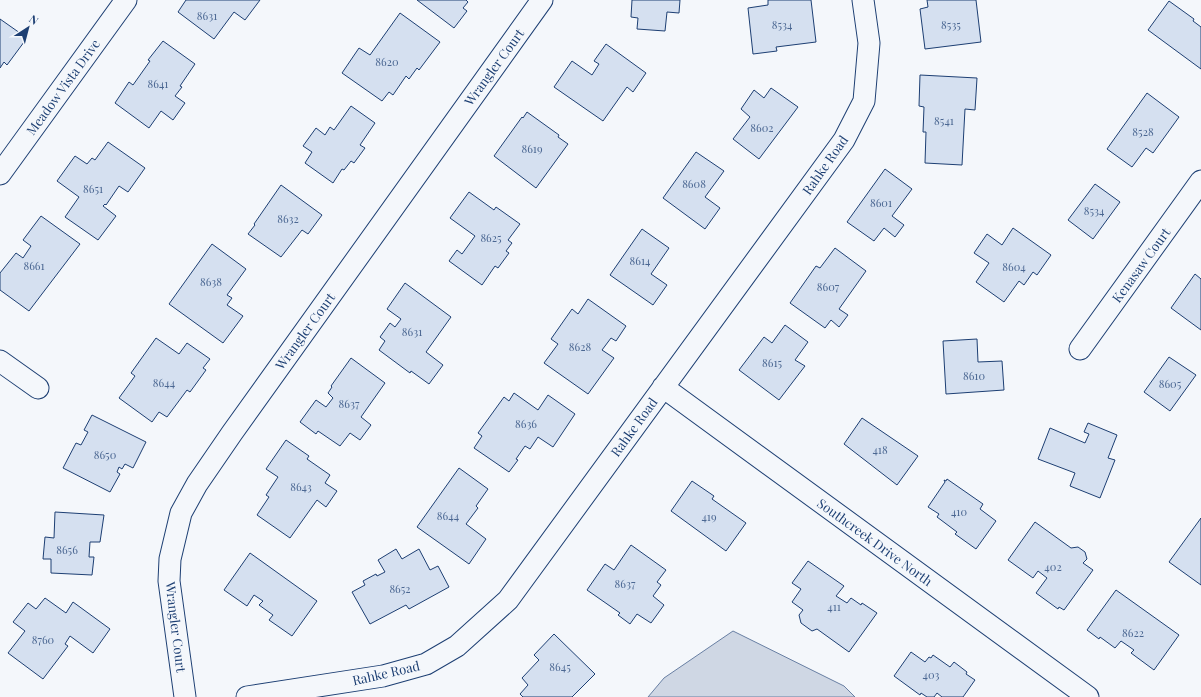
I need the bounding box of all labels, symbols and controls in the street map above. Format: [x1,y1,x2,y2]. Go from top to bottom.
north arrow [8,8,48,48]
house number: 8631 [197,8,217,23]
text: N [27,11,42,28]
house number: 8534 [772,17,793,32]
house number: 8535 [941,17,961,32]
street label: Wrangler Court [459,25,527,109]
street label: Meadow Vista Drive [22,35,103,138]
house number: 8620 [375,54,399,69]
house number: 8641 [148,76,168,91]
house number: 8541 [934,113,954,128]
house number: 8602 [750,120,774,135]
house number: 8528 [1132,124,1154,139]
street label: Rahke Road [798,131,852,198]
house number: 8619 [521,141,543,156]
house number: 8608 [682,176,706,191]
house number: 8651 [83,181,103,196]
house number: 8601 [870,195,892,210]
house number: 8534 [1084,203,1105,218]
house number: 8632 [277,211,299,226]
street label: Kenasaw Court [1108,224,1174,305]
house number: 8625 [480,230,502,245]
house number: 8614 [630,253,651,268]
house number: 8661 [23,258,45,273]
house number: 8604 [1002,259,1026,274]
house number: 8638 [200,274,222,289]
house number: 8607 [817,279,840,294]
street label: Wrangler Court [270,289,338,373]
house number: 8631 [402,324,422,339]
house number: 8628 [569,339,591,354]
house number: 8615 [762,355,782,370]
house number: 8610 [963,368,985,383]
house number: 8644 [153,375,176,390]
house number: 8605 [1159,376,1182,391]
street label: Rahke Road [607,394,661,459]
house number: 8637 [339,396,360,411]
house number: 8636 [515,416,537,431]
house number: 418 [872,442,888,457]
house number: 8650 [94,447,117,462]
house number: 8643 [290,479,312,494]
street label: Southcreek Drive North [814,494,937,589]
house number: 410 [951,504,967,519]
house number: 8644 [437,508,460,523]
house number: 419 [701,509,717,524]
house number: 8656 [56,542,78,557]
house number: 402 [1044,559,1062,574]
house number: 8637 [615,576,636,591]
street label: Wrangler Court [162,580,191,673]
house number: 8652 [389,581,411,596]
house number: 411 [827,599,841,614]
house number: 8622 [1122,625,1144,640]
house number: 8760 [32,632,55,647]
street label: Rahke Road [350,656,422,689]
house number: 8645 [549,659,571,674]
house number: 403 [923,667,940,682]

